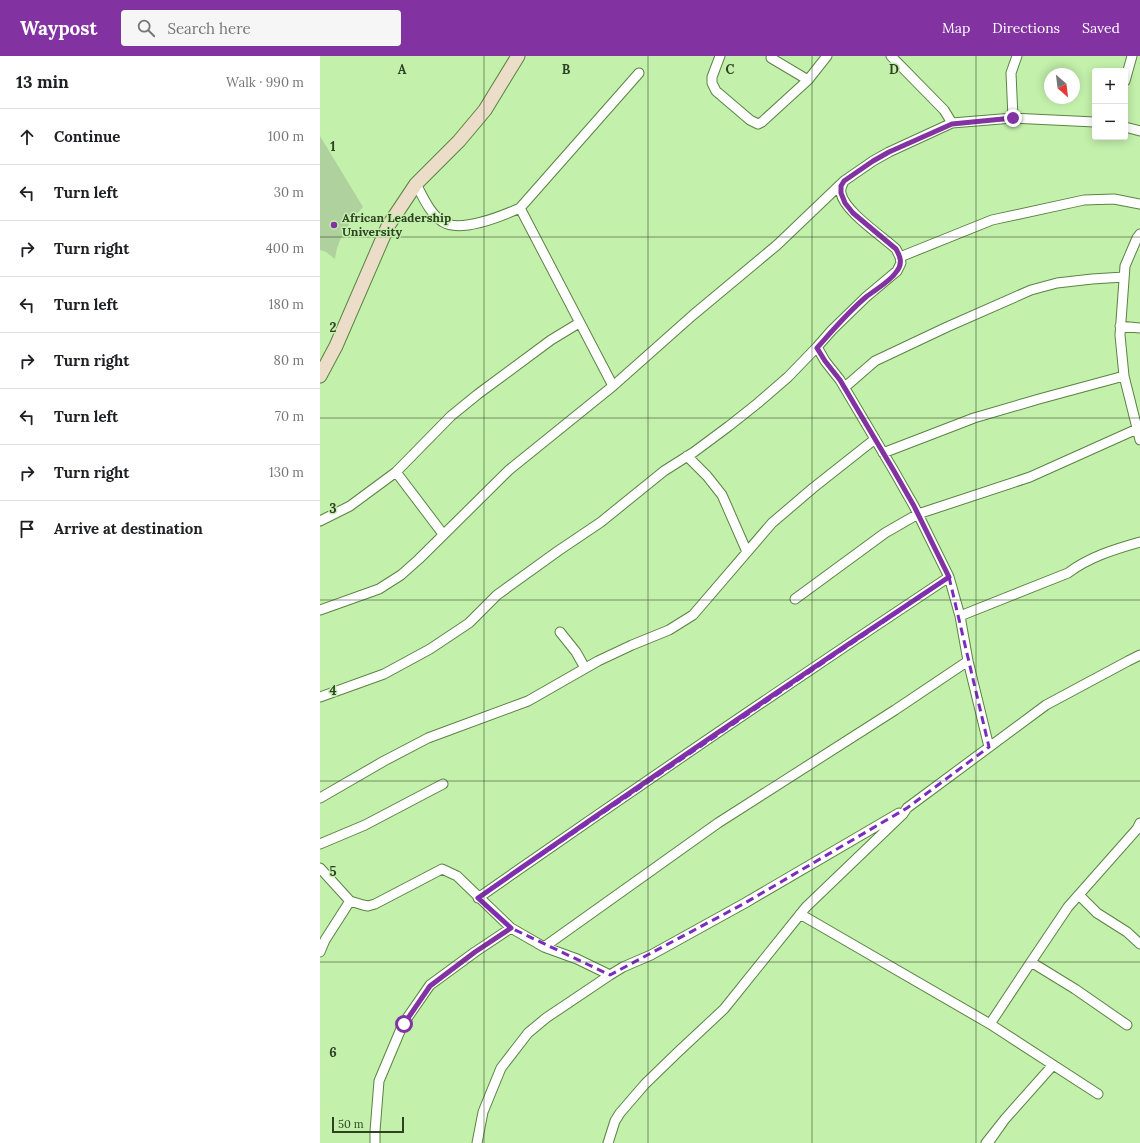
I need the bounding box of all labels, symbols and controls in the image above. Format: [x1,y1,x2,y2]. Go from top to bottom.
search box [121,10,401,46]
text: Waypost [20,16,97,40]
icon: search [135,17,157,39]
text: Search here [167,19,251,38]
text: Map [942,19,970,37]
text: Directions [992,19,1060,37]
text: Saved [1082,19,1120,37]
text: A [398,61,407,78]
text: B [562,61,571,78]
text: C [726,61,735,78]
text: D [889,61,899,78]
north arrow [1044,68,1080,104]
map controls [1092,68,1128,140]
button: + [1092,68,1128,104]
text: 13 min [16,71,69,93]
text: Walk · 990 m [226,74,304,91]
button: − [1092,104,1128,140]
route end [1004,109,1022,127]
icon: ahead [16,126,38,148]
text: Continue [54,127,120,146]
text: 100 m [268,128,304,145]
text: 1 [330,138,336,155]
icon: left [16,182,38,204]
text: Turn left [54,183,118,202]
text: 30 m [274,184,304,201]
place label: African Leadership University [342,210,451,239]
marker: African Leadership University [329,220,339,230]
icon: right [16,238,38,260]
text: Turn right [54,239,130,258]
text: 400 m [266,240,304,257]
icon: left [16,294,38,316]
text: Turn left [54,295,118,314]
text: 180 m [269,296,304,313]
text: 2 [330,319,337,336]
icon: right [16,350,38,372]
text: Turn right [54,351,130,370]
text: 80 m [274,352,304,369]
icon: left [16,406,38,428]
text: Turn left [54,407,118,426]
text: 70 m [275,408,304,425]
icon: right [16,462,38,484]
text: Turn right [54,463,130,482]
text: 130 m [269,464,304,481]
text: 3 [329,500,337,517]
icon: arrive [16,518,38,540]
text: Arrive at destination [54,519,203,538]
text: 4 [329,682,337,699]
text: 5 [329,863,337,880]
route start [395,1015,413,1033]
text: 6 [329,1044,337,1061]
scale bar [332,1115,404,1134]
text: 50 m [338,1117,364,1131]

